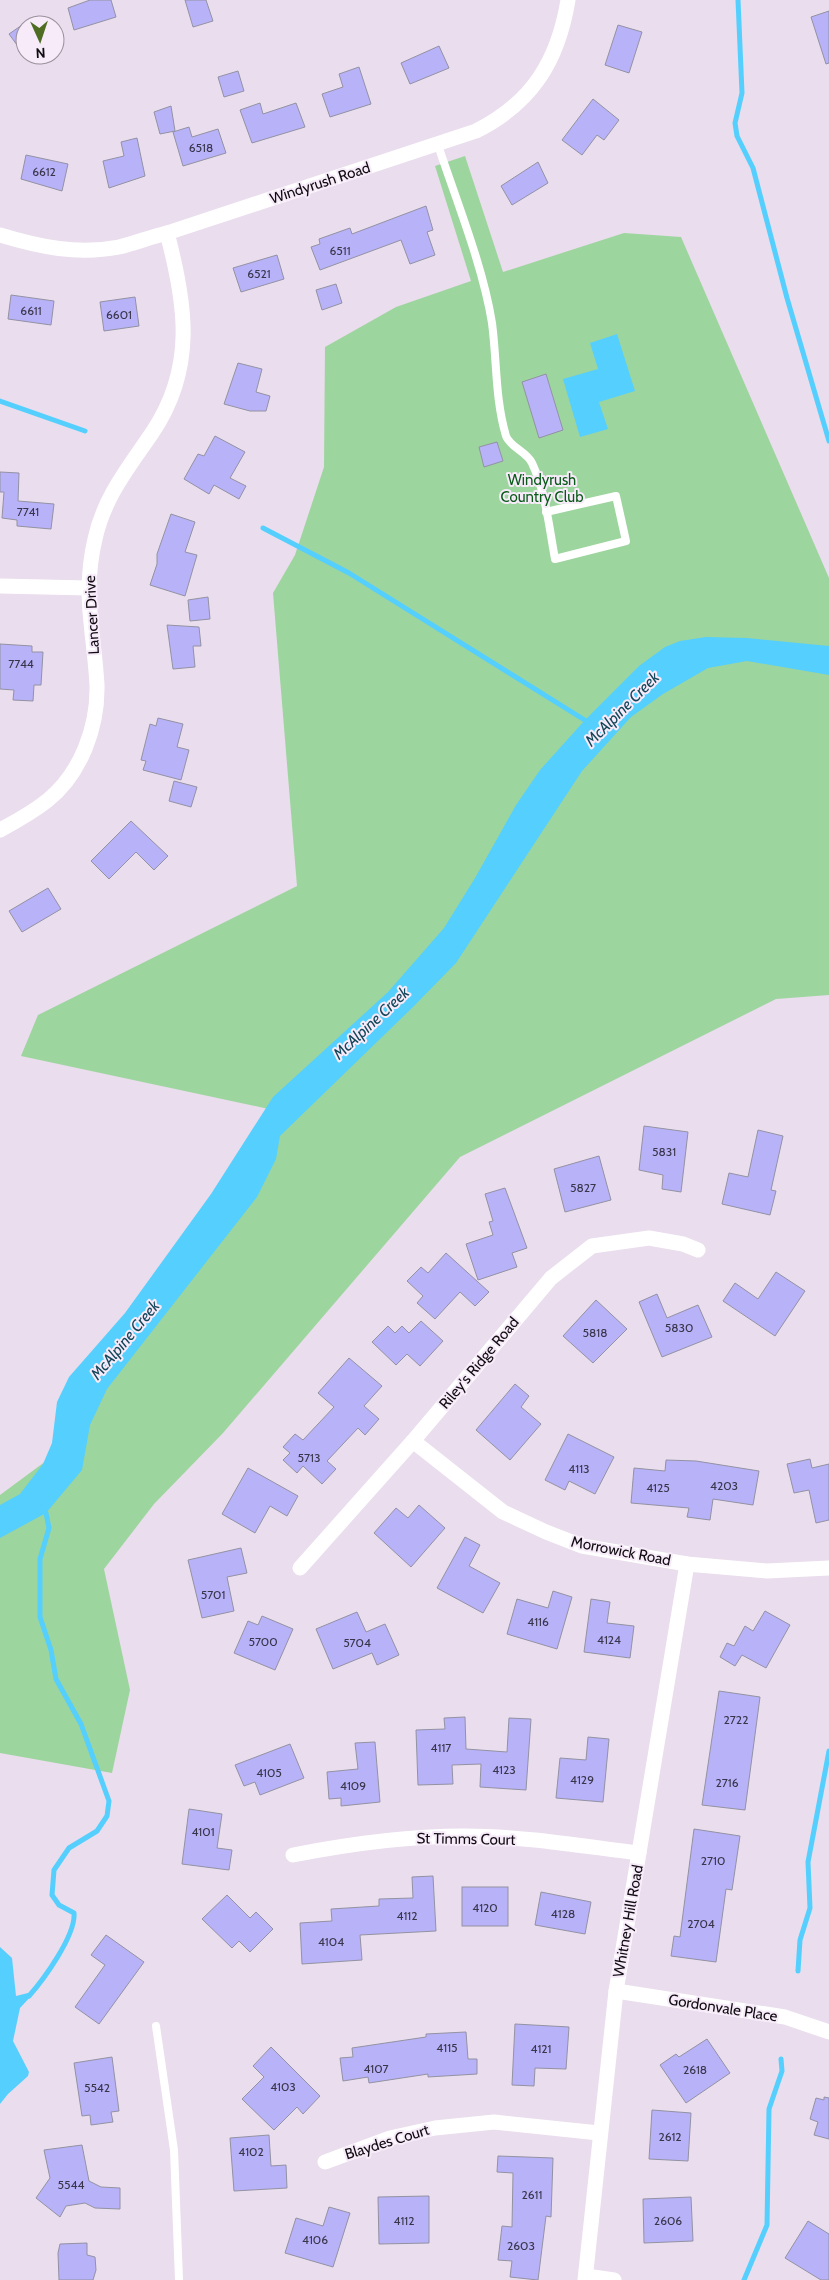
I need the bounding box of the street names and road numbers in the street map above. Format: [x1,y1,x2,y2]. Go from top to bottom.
street label: Windyrush Road [268,158,372,208]
street label: Lancer Drive [81,575,103,655]
street label: Riley's Ridge Road [435,1313,523,1413]
street label: Morrowick Road [570,1533,672,1569]
street label: St Timms Court [416,1829,516,1849]
street label: Whitney Hill Road [609,1863,647,1979]
street label: Gordonvale Place [667,1990,779,2026]
street label: Blaydes Court [343,2121,431,2163]

